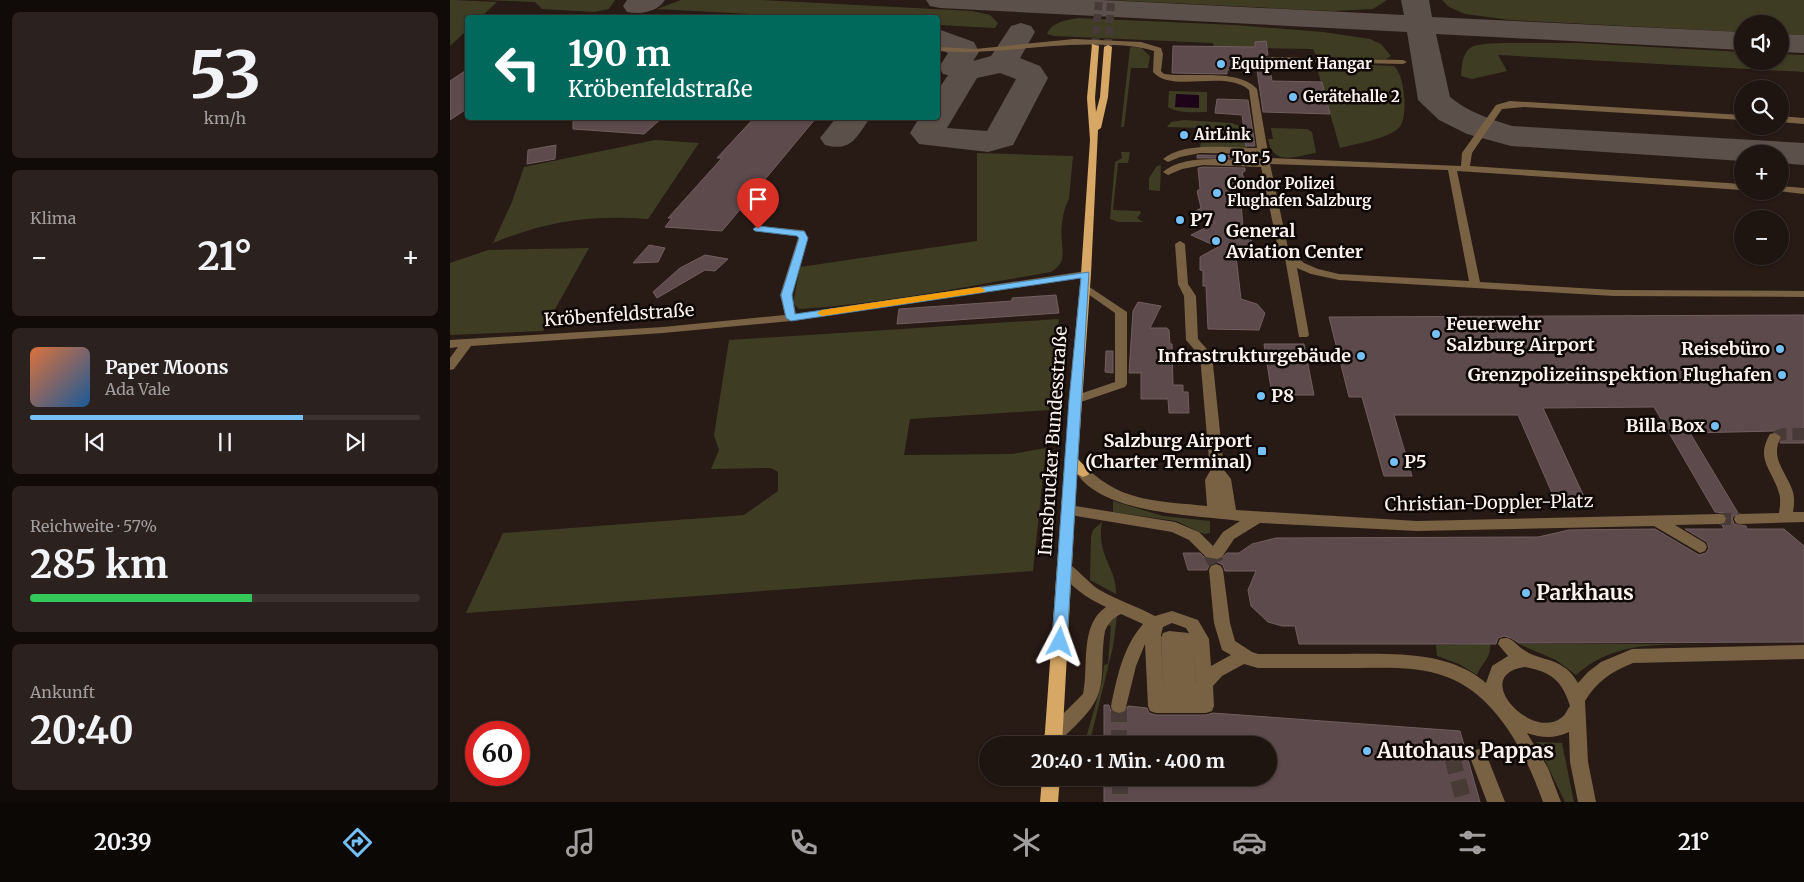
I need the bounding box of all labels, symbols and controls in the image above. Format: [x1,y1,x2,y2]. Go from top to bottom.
map controls [1734,15,1789,265]
button: sound [1734,15,1789,70]
text: 190 m [568,32,671,76]
text: 53 [189,34,261,116]
icon: left [485,35,550,100]
place label: Equipment Hangar [1231,54,1372,73]
marker: Equipment Hangar [1215,58,1227,70]
text: Kröbenfeldstraße [568,75,752,103]
button: search [1734,80,1789,135]
place label: Gerätehalle 2 [1303,87,1400,106]
marker: Gerätehalle 2 [1287,91,1299,103]
text: km/h [204,108,246,128]
place label: AirLink [1193,125,1251,144]
marker: AirLink [1178,129,1190,141]
button: + [1734,145,1789,200]
place label: Tor 5 [1232,148,1270,167]
marker: Tor 5 [1216,152,1228,164]
place label: Condor Polizei Flughafen Salzburg [1227,174,1372,210]
pin [737,178,779,229]
icon: arrive [744,185,772,213]
marker: Condor Polizei Flughafen Salzburg [1211,187,1223,199]
text: Klima [30,208,76,228]
place label: P7 [1190,208,1213,231]
button: − [1734,210,1789,265]
marker: P7 [1174,214,1186,226]
place label: General Aviation Center [1225,219,1363,263]
text: 21° [198,233,252,280]
marker: General Aviation Center [1210,235,1222,247]
text: − [30,239,49,275]
text: + [401,239,420,275]
street label: Kröbenfeldstraße [543,298,695,331]
place label: Feuerwehr Salzburg Airport [1446,312,1595,356]
street label: Innsbrucker Bundesstraße [1033,325,1072,557]
marker: Feuerwehr Salzburg Airport [1430,328,1442,340]
place label: Reisebüro [1681,337,1770,360]
marker: Reisebüro [1774,343,1786,355]
place label: Infrastrukturgebäude [1157,344,1351,367]
marker: Infrastrukturgebäude [1355,350,1367,362]
text: Paper Moons [105,355,229,379]
place label: Grenzpolizeiinspektion Flughafen [1468,363,1772,386]
marker: Grenzpolizeiinspektion Flughafen [1776,369,1788,381]
text: Ada Vale [105,379,170,399]
place label: P8 [1271,384,1294,407]
marker: P8 [1255,390,1267,402]
place label: Billa Box [1626,414,1705,437]
marker: Billa Box [1709,420,1721,432]
icon: previous [81,428,109,456]
icon: pause [211,428,239,456]
icon: next [341,428,369,456]
place label: Salzburg Airport (Charter Terminal) [1085,429,1253,473]
marker: Salzburg Airport (Charter Terminal) [1256,445,1268,457]
place label: P5 [1404,450,1426,473]
marker: P5 [1388,456,1400,468]
street label: Christian-Doppler-Platz [1384,489,1594,516]
text: Reichweite · 57% [30,516,157,536]
text: 285 km [30,541,168,588]
place label: Parkhaus [1536,579,1634,606]
marker: Parkhaus [1520,587,1532,599]
position arrow [1033,615,1085,667]
text: Ankunft [30,682,95,702]
text: 20:40 [30,707,134,754]
speed limit sign: 60 [465,721,530,786]
place label: Autohaus Pappas [1376,737,1554,764]
marker: Autohaus Pappas [1361,745,1373,757]
text: 20:40 · 1 Min. · 400 m [1031,749,1225,773]
icon: directions [340,825,375,860]
icon: music [563,825,598,860]
icon: phone [786,825,821,860]
icon: climate [1009,825,1044,860]
icon: car [1232,825,1267,860]
icon: filters [1455,825,1490,860]
text: 20:39 [94,828,152,856]
text: 21° [1678,828,1710,856]

